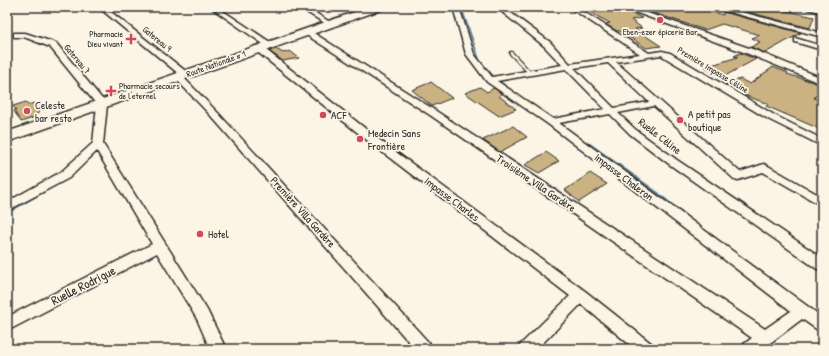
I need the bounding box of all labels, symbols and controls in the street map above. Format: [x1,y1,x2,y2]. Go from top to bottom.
marker: Eben-ezer épicerie Bar [655,15,665,25]
street label: Gatereau 9 [140,24,175,55]
place label: Eben-ezer épicerie Bar [623,26,698,38]
place label: Pharmacie Dieu vivant [88,28,124,50]
marker: Pharmacie Dieu vivant [126,34,136,44]
street label: Gatereau 7 [61,42,93,77]
street label: Première Impasse Céline [675,44,751,96]
street label: Route Nationale # 1 [185,48,247,80]
place label: Pharmacie secours de l'eternel [119,80,180,102]
marker: Pharmacie secours de l'eternel [106,86,116,96]
place label: Celeste bar resto [35,98,72,125]
marker: Celeste bar resto [22,106,32,116]
place label: A petit pas boutique [688,107,731,134]
place label: ACF [331,108,347,122]
marker: ACF [318,110,328,120]
street label: Ruelle Céline [636,115,685,157]
marker: A petit pas boutique [675,115,685,125]
place label: Medecin Sans Frontière [367,126,420,153]
marker: Medecin Sans Frontière [355,134,365,144]
street label: Impasse Chaleron [592,150,656,204]
street label: Troisième Villa Gardère [493,151,579,215]
street label: Première Villa Gardère [267,174,339,251]
street label: Impasse Charles [422,174,482,224]
place label: Hotel [208,227,229,241]
marker: Hotel [195,229,205,239]
street label: Ruelle Rodrigue [48,261,118,309]

